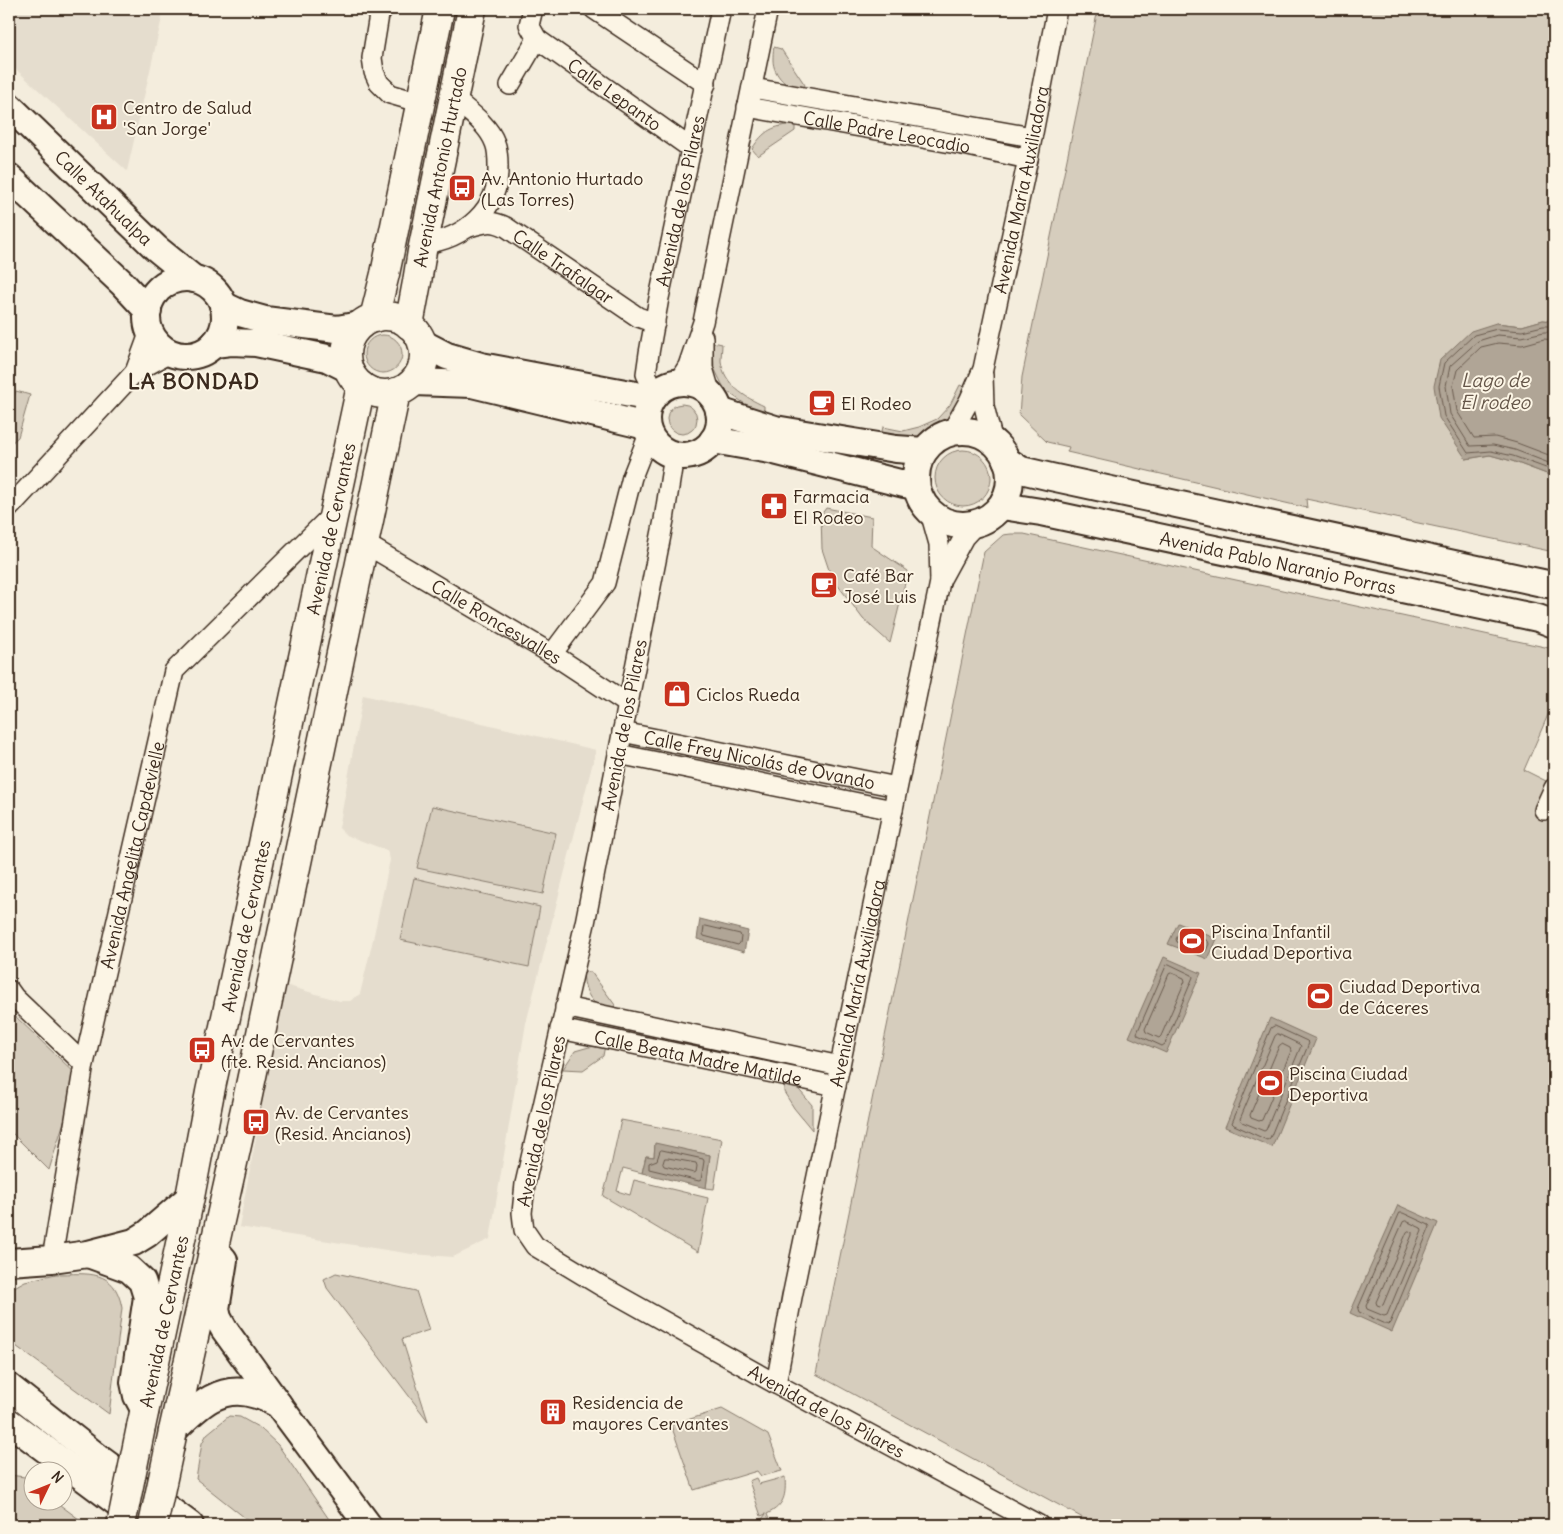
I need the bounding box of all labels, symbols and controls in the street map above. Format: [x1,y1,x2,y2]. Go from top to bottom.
street label: Calle Lepanto [563,53,666,135]
street label: Avenida Antonio Hurtado [408,65,471,269]
street label: Avenida María Auxiliadora [988,84,1053,296]
place label: Centro de Salud 'San Jorge' [123,96,252,140]
hospital icon: Centro de Salud 'San Jorge' [89,102,119,132]
street label: Calle Padre Leocadio [802,106,972,158]
street label: Avenida de los Pilares [650,113,709,289]
street label: Calle Atahualpa [50,145,158,250]
place label: Av. Antonio Hurtado (Las Torres) [481,167,643,211]
bus stop icon: Av. Antonio Hurtado (Las Torres) [447,173,477,203]
street label: Calle Trafalgar [509,224,619,309]
district label: LA BONDAD [128,367,260,395]
water label: Lago de El rodeo [1460,368,1531,414]
cafe icon: El Rodeo [807,388,837,418]
place label: El Rodeo [841,392,912,415]
street label: Avenida de Cervantes [301,441,360,617]
place label: Farmacia El Rodeo [793,485,869,529]
pharmacy icon: Farmacia El Rodeo [759,491,789,521]
street label: Avenida Pablo Naranjo Porras [1158,526,1399,599]
place label: Café Bar José Luis [843,564,917,608]
cafe icon: Café Bar José Luis [809,570,839,600]
street label: Calle Roncesvalles [427,574,566,669]
street label: Avenida de los Pilares [596,637,652,813]
shop icon: Ciclos Rueda [662,679,692,709]
place label: Ciclos Rueda [696,683,800,706]
street label: Calle Frey Nicolás de Ovando [642,725,877,794]
street label: Avenida Angelita Capdevielle [95,739,169,971]
street label: Avenida de Cervantes [216,838,275,1014]
street label: Avenida María Auxiliadora [824,877,890,1089]
place label: Piscina Infantil Ciudad Deportiva [1211,920,1352,964]
sports icon: Piscina Infantil Ciudad Deportiva [1177,926,1207,956]
place label: Ciudad Deportiva de Cáceres [1339,975,1480,1019]
sports icon: Ciudad Deportiva de Cáceres [1305,981,1335,1011]
street label: Calle Beata Madre Matilde [592,1025,804,1090]
place label: Av. de Cervantes (fte. Resid. Ancianos) [221,1029,386,1073]
street label: Avenida de los Pilares [512,1033,570,1209]
bus stop icon: Av. de Cervantes (fte. Resid. Ancianos) [187,1035,217,1065]
place label: Piscina Ciudad Deportiva [1289,1062,1408,1106]
sports icon: Piscina Ciudad Deportiva [1255,1068,1285,1098]
place label: Av. de Cervantes (Resid. Ancianos) [275,1101,411,1145]
bus stop icon: Av. de Cervantes (Resid. Ancianos) [241,1107,271,1137]
street label: Avenida de Cervantes [134,1233,193,1410]
street label: Avenida de los Pilares [744,1359,909,1462]
place label: Residencia de mayores Cervantes [572,1391,729,1435]
building icon: Residencia de mayores Cervantes [538,1397,568,1427]
north arrow [22,1462,72,1512]
text: N [48,1467,67,1487]

